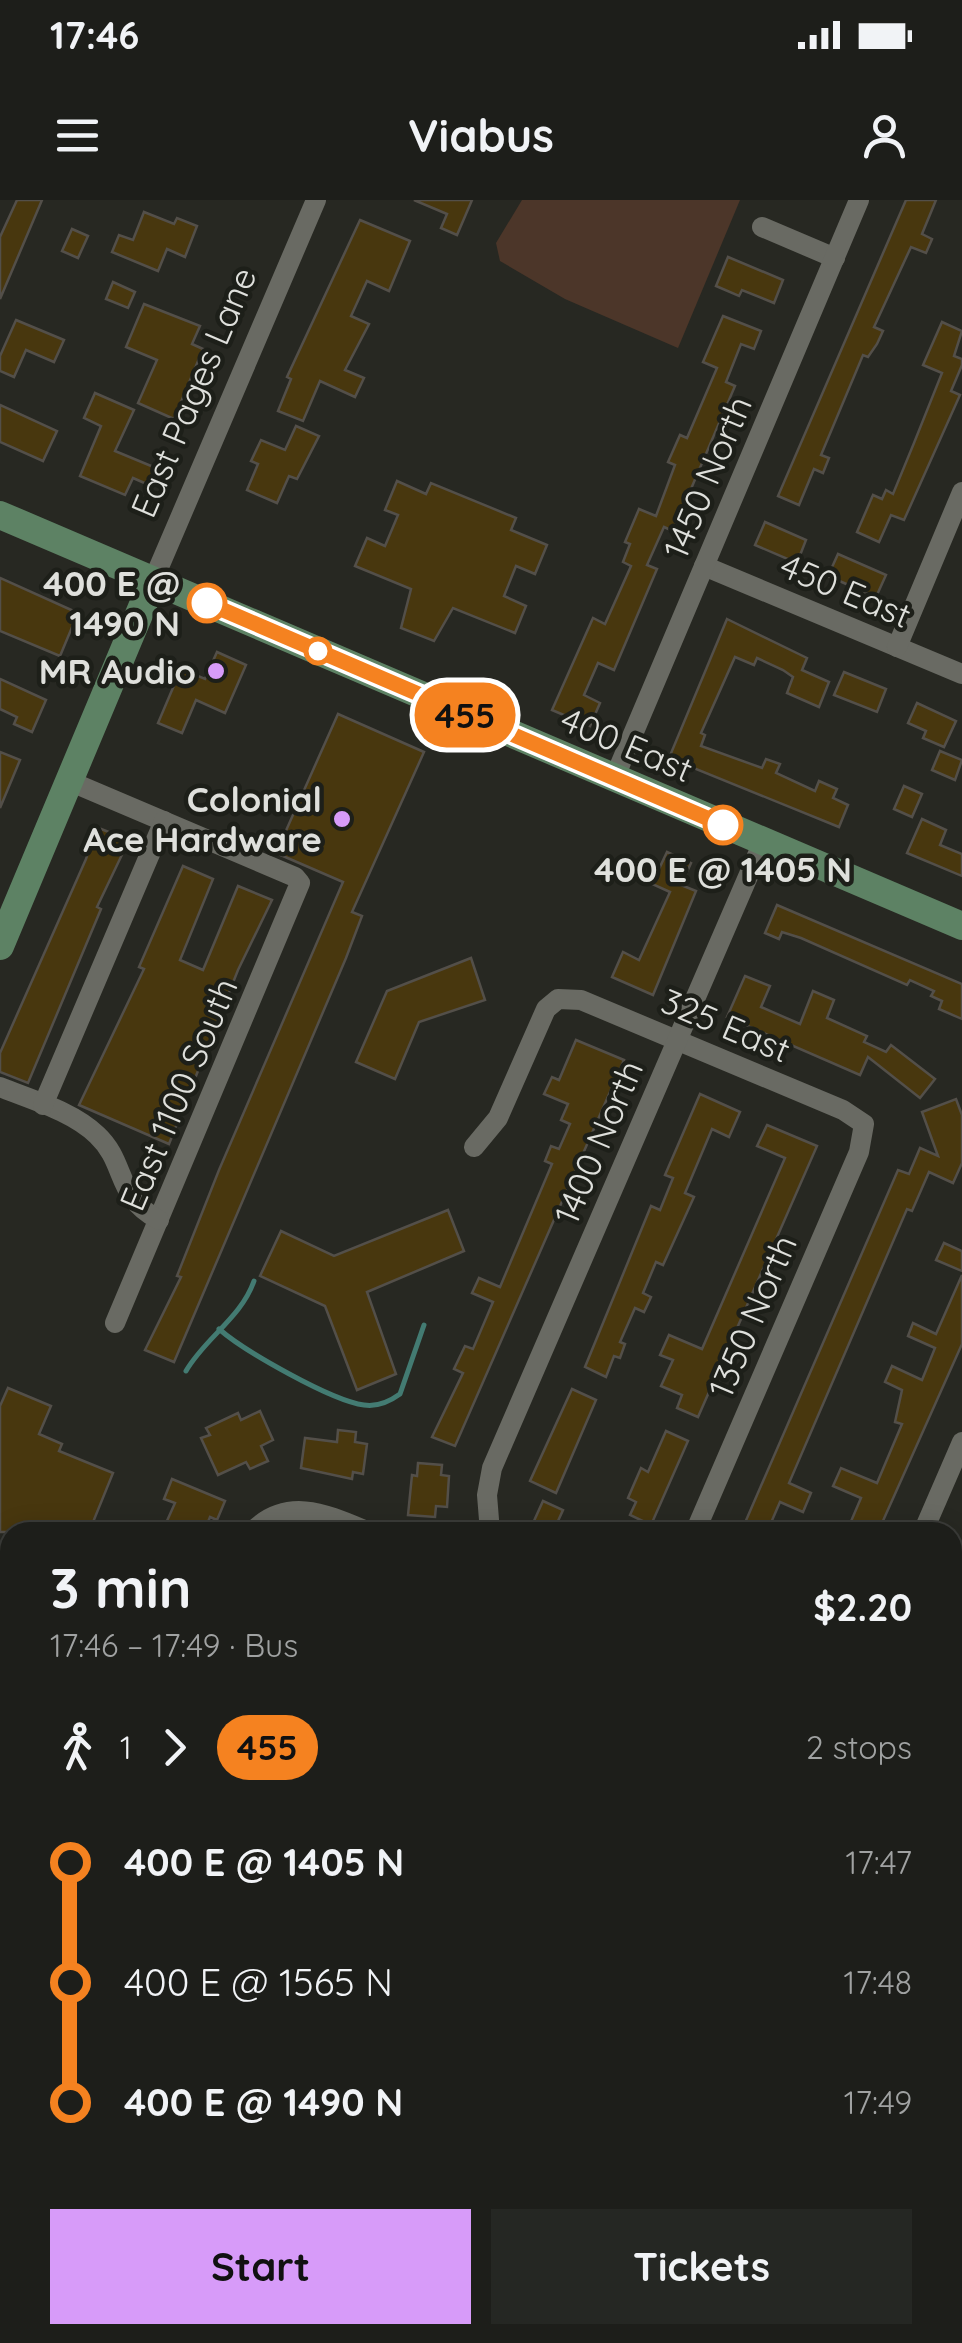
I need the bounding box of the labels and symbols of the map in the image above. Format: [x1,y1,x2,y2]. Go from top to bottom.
street label: East Pages Lane [120,260,266,524]
street label: 1450 North [653,389,761,565]
street label: 450 East [774,543,918,637]
place label: 400 E @ 1490 N [43,561,180,645]
marker: 400 E @ 1490 N [188,584,226,622]
unlabelled marker [305,638,331,664]
place label: MR Audio [39,649,196,693]
marker: MR Audio [205,660,227,682]
line badge: 455 [408,682,522,748]
street label: 400 East [554,697,700,791]
place label: Colonial Ace Hardware [83,777,322,861]
marker: 400 E @ 1405 N [704,806,742,844]
marker: Colonial Ace Hardware [331,808,353,830]
place label: 400 E @ 1405 N [594,847,852,891]
street label: East 1100 South [109,971,247,1217]
street label: 325 East [655,978,797,1072]
street label: 1400 North [544,1053,652,1231]
street label: 1350 North [698,1228,806,1404]

